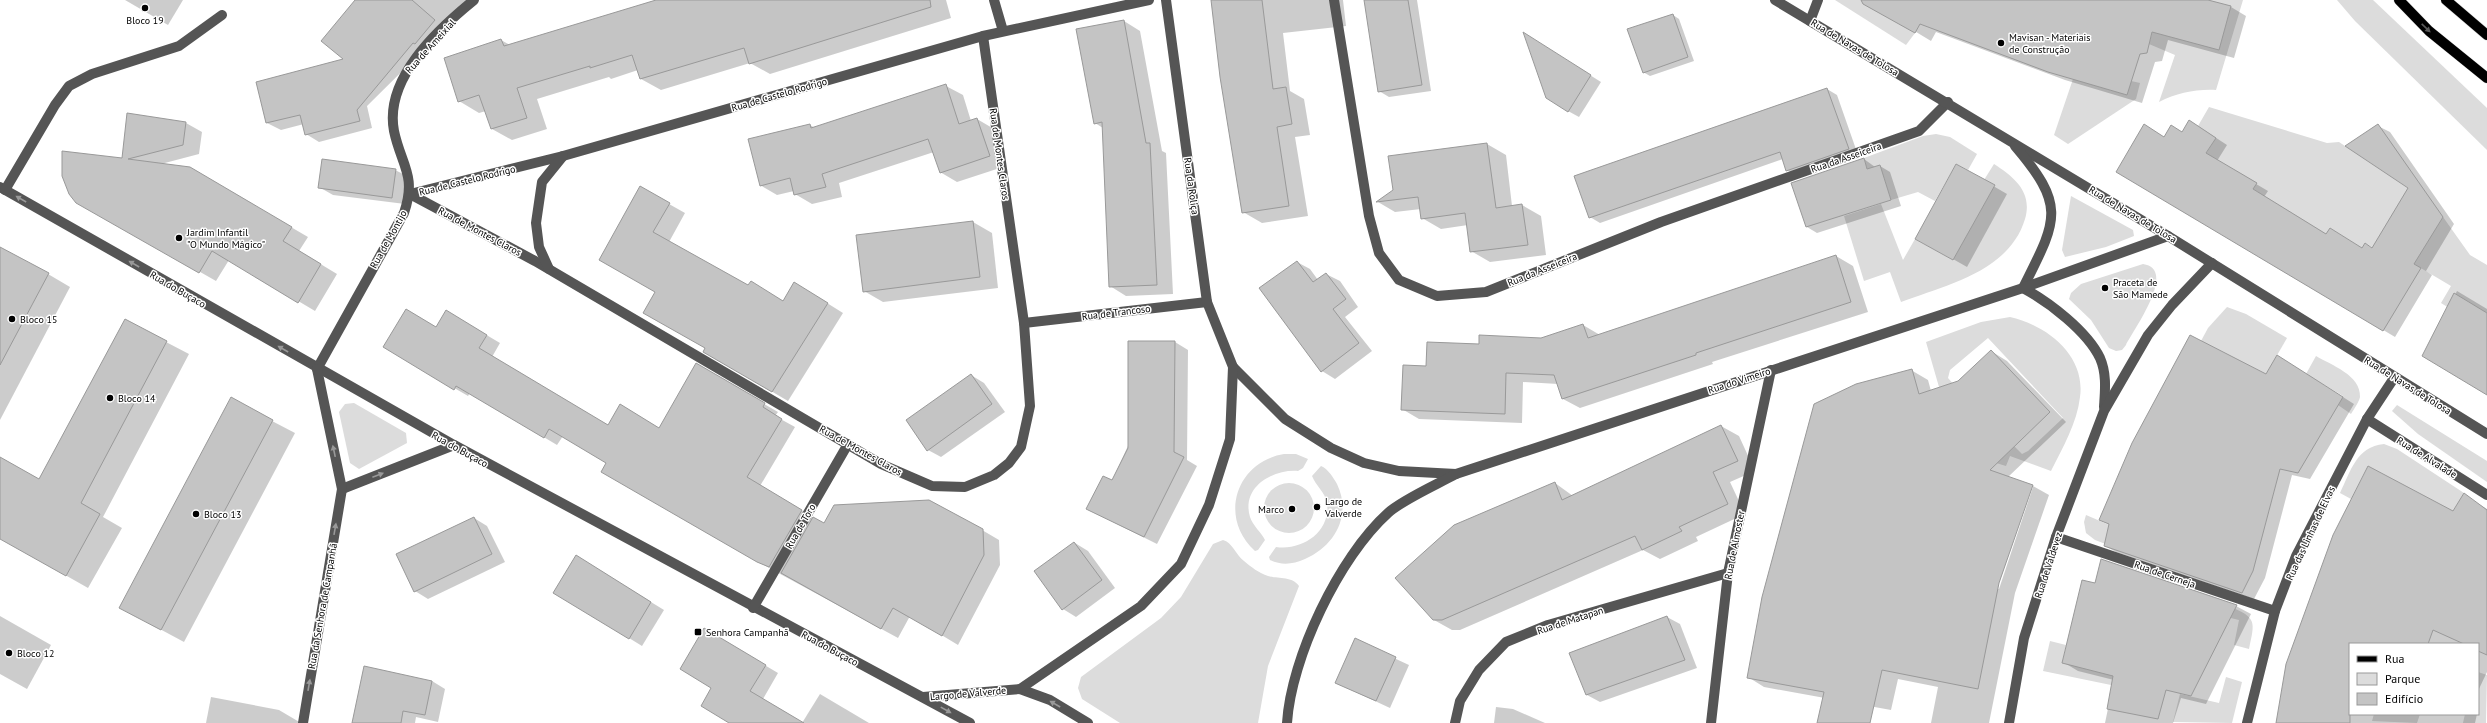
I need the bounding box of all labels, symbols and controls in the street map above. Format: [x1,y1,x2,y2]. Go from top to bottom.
marker: Bloco 19 [140,3,150,13]
place label: Bloco 19 [126,14,164,27]
street label: Rua de Ameixial [402,16,458,76]
street label: Rua de Navas de Tolosa [1808,16,1901,79]
one-way arrow [2421,23,2431,32]
place label: Mavisan - Materiais de Construção [2009,31,2091,56]
marker: Mavisan - Materiais de Construção [1996,38,2006,48]
street label: Rua de Castelo Rodrigo [730,75,829,114]
street label: Rua de Montes Claros [987,107,1012,201]
street label: Rua da Asseiceira [1809,139,1883,176]
street label: Rua da Roliça [1181,157,1202,216]
street label: Rua de Castelo Rodrigo [417,162,517,199]
street label: Rua de Navas de Tolosa [2086,183,2179,246]
one-way arrow [15,195,27,202]
street label: Rua de Montes Claros [436,204,524,259]
street label: Rua de Montijo [367,208,410,271]
place label: Jardim Infantil "O Mundo Mágico" [186,226,265,251]
marker: Jardim Infantil "O Mundo Mágico" [174,233,184,243]
street label: Rua da Asseiceira [1505,250,1579,289]
one-way arrow [128,260,140,267]
street label: Rua do Buçaco [147,268,208,311]
place label: Praceta de São Mamede [2113,276,2168,301]
marker: Praceta de São Mamede [2100,283,2110,293]
street label: Rua de Trancoso [1081,302,1151,323]
place label: Bloco 15 [20,313,57,326]
marker: Bloco 15 [7,314,17,324]
one-way arrow [277,346,289,353]
street label: Rua de Navas de Tolosa [2362,353,2454,418]
street label: Rua do Vimeiro [1706,364,1772,397]
place label: Bloco 14 [118,392,156,405]
marker: Bloco 14 [105,393,115,403]
street label: Rua de Montes Claros [817,422,904,479]
street label: Rua do Buçaco [429,429,490,470]
street label: Rua de Alvalade [2394,434,2459,481]
one-way arrow [331,444,337,457]
one-way arrow [373,471,385,477]
street label: Rua das Linhas de Elvas [2283,484,2338,582]
place label: Largo de Valverde [1324,495,1362,520]
street label: Rua de Toro [782,501,819,551]
marker: Largo de Valverde [1312,502,1322,512]
place label: Marco [1258,503,1284,516]
marker: Marco [1287,504,1297,514]
place label: Bloco 13 [204,508,241,521]
marker: Bloco 13 [191,509,201,519]
street label: Rua de Almoster [1721,509,1748,581]
one-way arrow [332,523,338,535]
street label: Rua de Valdevez [2032,530,2065,600]
street label: Rua da Senhora de Campanhã [305,542,340,670]
street label: Rua de Cerneja [2132,558,2197,591]
street label: Rua de Matapan [1535,604,1605,637]
place label: Senhora Campanhã [706,626,789,639]
marker: Senhora Campanhã [693,627,703,637]
street label: Rua do Buçaco [799,628,860,669]
legend [2349,643,2479,715]
place label: Bloco 12 [17,647,54,660]
marker: Bloco 12 [4,648,14,658]
text: Rua [2385,651,2404,666]
text: Parque [2385,671,2420,686]
one-way arrow [306,678,312,691]
street label: Largo de Valverde [929,684,1007,703]
text: Edifício [2385,691,2423,706]
one-way arrow [1049,700,1061,707]
one-way arrow [940,707,952,713]

